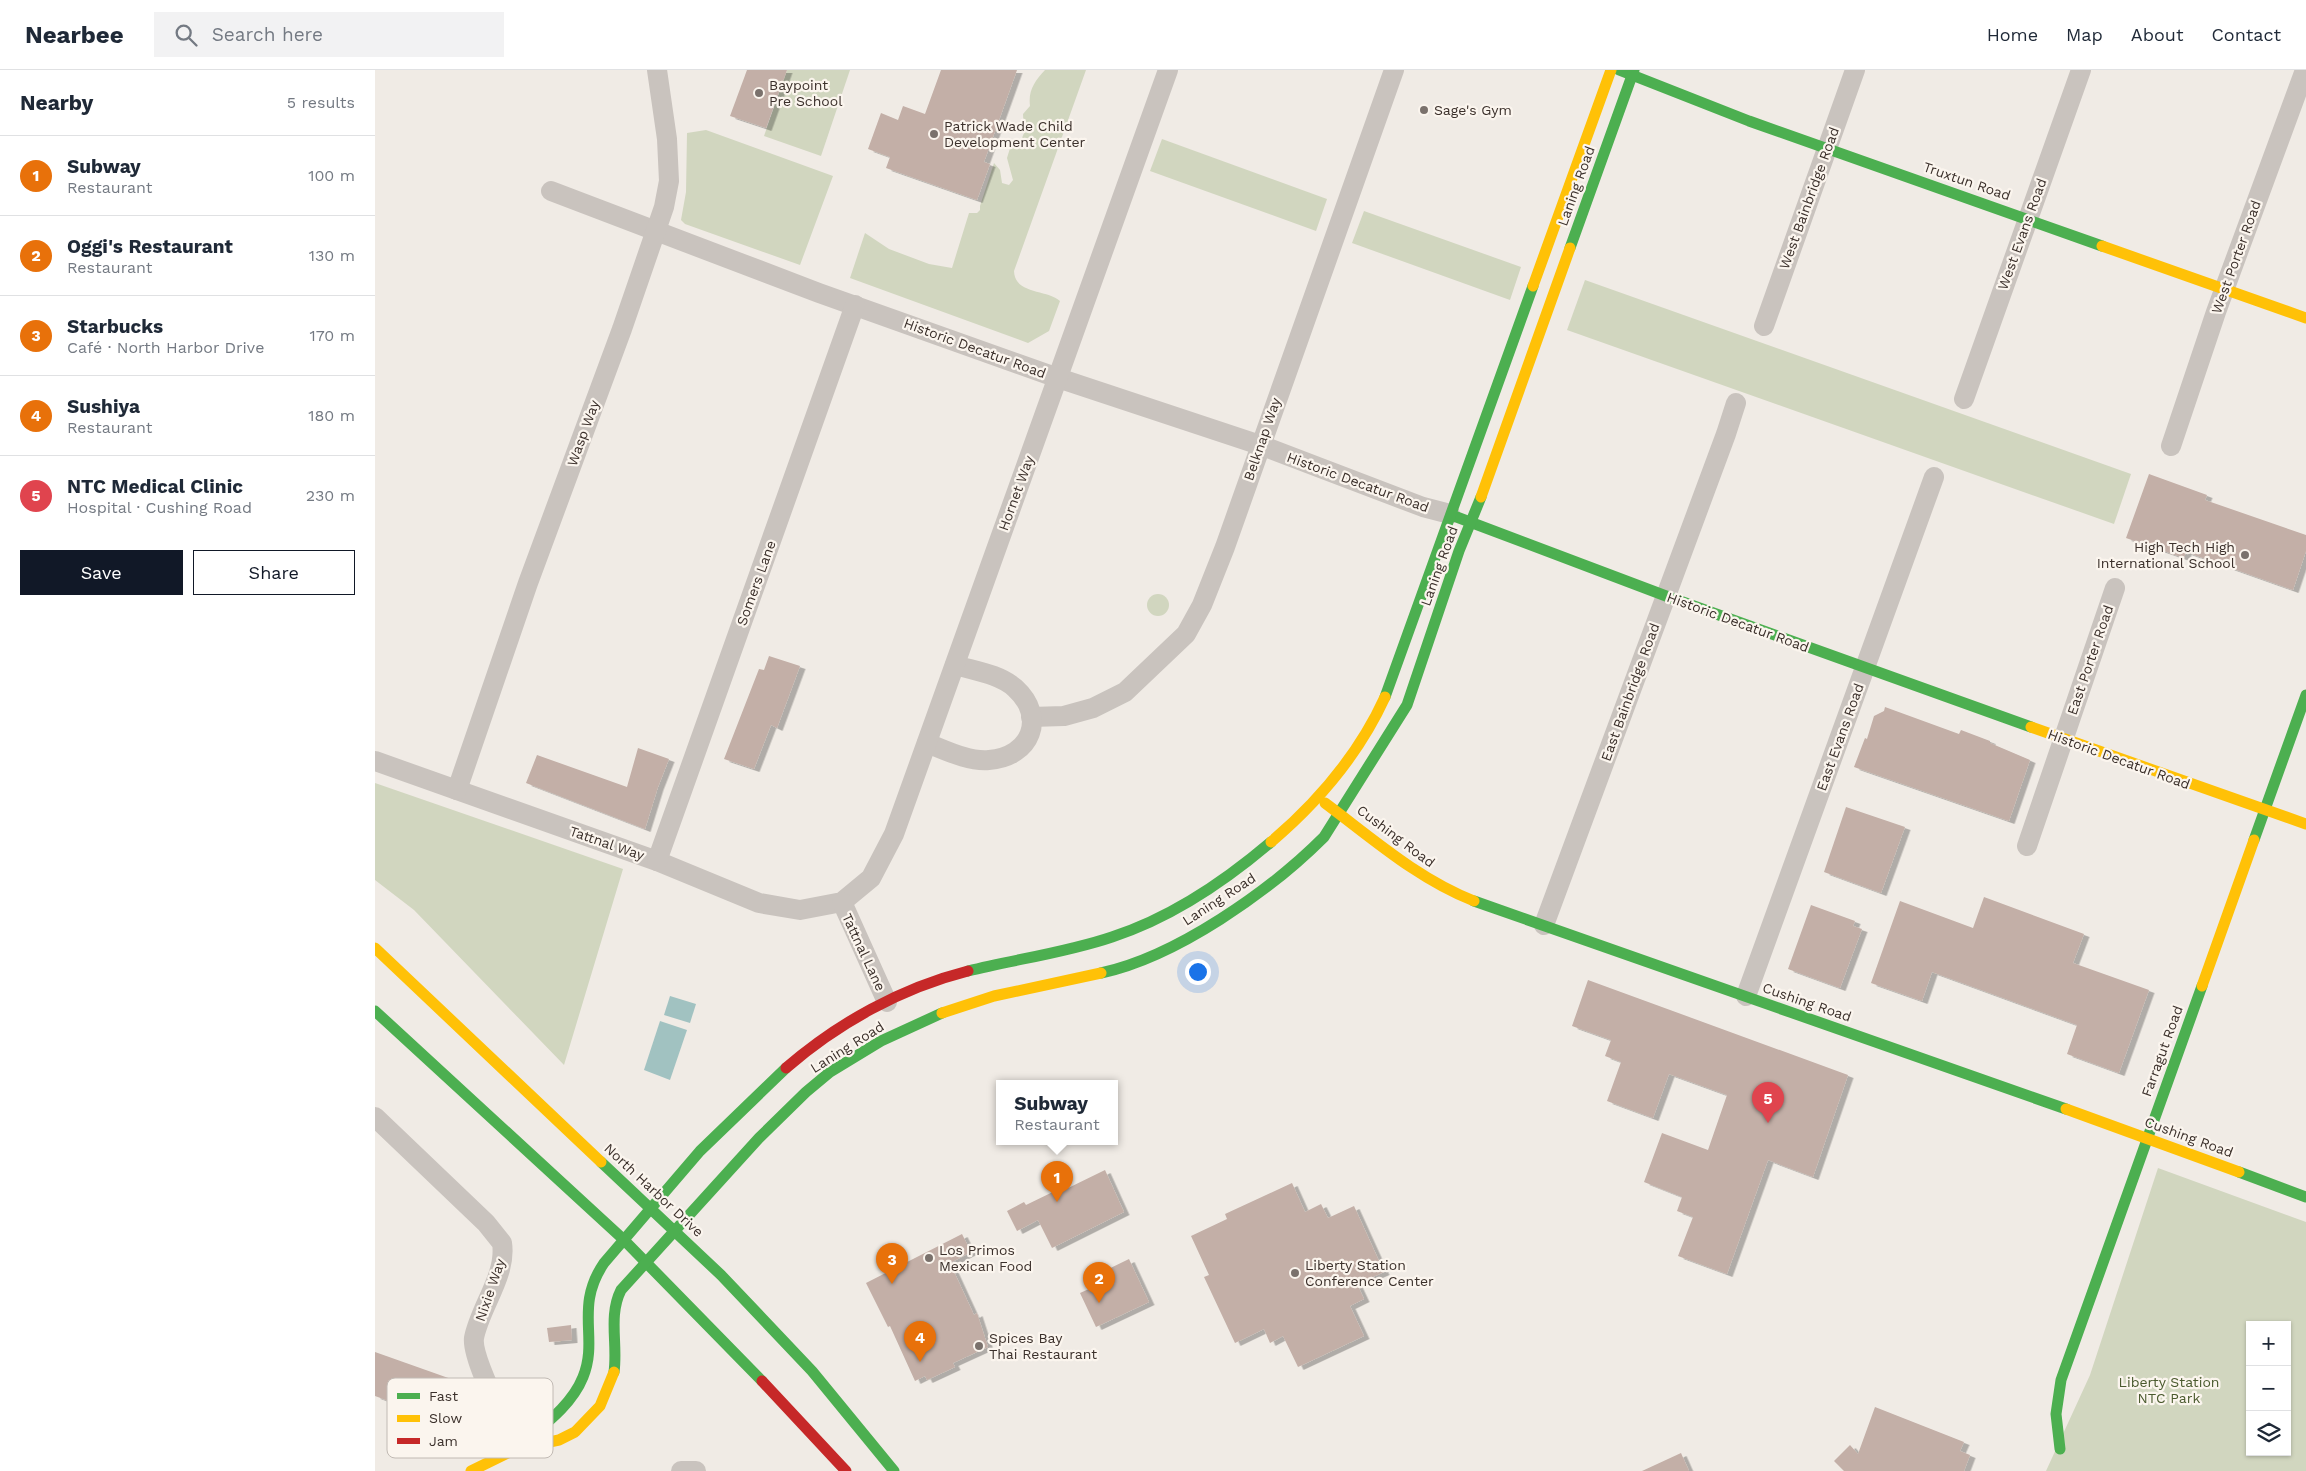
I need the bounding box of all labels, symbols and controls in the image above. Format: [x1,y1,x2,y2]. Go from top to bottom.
search box [154,12,504,57]
text: Nearbee [25,21,124,49]
icon: search [172,21,200,49]
text: Search here [212,23,323,46]
text: Home [1987,24,2038,45]
text: Map [2066,24,2103,45]
text: About [2131,24,2183,45]
text: Contact [2211,24,2281,45]
place label: Baypoint Pre School [769,77,843,109]
marker: Baypoint Pre School [753,87,765,99]
text: Nearby [20,90,93,115]
text: 5 results [287,93,355,112]
place label: Sage's Gym [1434,102,1512,118]
marker: Sage's Gym [1418,104,1430,116]
place label: Patrick Wade Child Development Center [944,118,1086,150]
street label: West Bainbridge Road [1776,125,1842,271]
marker: Patrick Wade Child Development Center [928,128,940,140]
street label: Laning Road [1554,144,1598,228]
text: Subway [67,155,141,178]
street label: Truxtun Road [1921,159,2013,203]
text: 1 [33,166,39,185]
text: 100 m [308,166,355,185]
street label: West Evans Road [1994,176,2050,292]
text: Restaurant [67,178,153,197]
street label: West Porter Road [2208,198,2264,316]
text: Oggi's Restaurant [67,235,233,258]
text: 2 [31,246,41,265]
text: 130 m [309,246,355,265]
text: Restaurant [67,258,153,277]
text: Starbucks [67,315,163,338]
street label: Historic Decatur Road [902,315,1048,381]
text: 3 [31,326,41,345]
text: 170 m [309,326,355,345]
text: Café · North Harbor Drive [67,338,264,357]
text: Sushiya [67,395,140,418]
street label: Belknap Way [1240,395,1284,483]
street label: Wasp Way [564,397,603,468]
text: 4 [31,406,41,425]
text: 180 m [308,406,355,425]
text: Restaurant [67,418,153,437]
street label: Historic Decatur Road [1285,449,1431,515]
street label: Hornet Way [995,453,1037,533]
text: NTC Medical Clinic [67,475,243,498]
text: 5 [31,486,41,505]
text: 230 m [306,486,355,505]
text: Hospital · Cushing Road [67,498,252,517]
street label: Laning Road [1417,524,1461,608]
street label: Somers Lane [733,538,779,628]
place label: High Tech High International School [2097,539,2236,571]
marker: High Tech High International School [2239,549,2251,561]
button: Save [20,550,183,595]
button: Share [193,550,355,595]
street label: Historic Decatur Road [1665,589,1811,655]
street label: East Porter Road [2064,603,2116,717]
street label: East Bainbridge Road [1598,621,1662,763]
street label: East Evans Road [1813,681,1867,793]
street label: Historic Decatur Road [2046,726,2192,792]
street label: Cushing Road [1354,802,1438,870]
street label: Tattnal Way [568,823,647,864]
street label: Laning Road [1180,869,1258,929]
street label: Tattnal Lane [839,911,889,993]
your location [1185,959,1211,985]
street label: Cushing Road [1760,979,1854,1025]
street label: Farragut Road [2138,1003,2186,1099]
street label: Laning Road [807,1018,887,1076]
popup [996,1080,1118,1145]
pin: 5 [1752,1082,1784,1123]
text: Subway [1014,1092,1088,1115]
street label: Cushing Road [2143,1114,2235,1160]
text: Restaurant [1014,1115,1100,1134]
street label: North Harbor Drive [601,1140,707,1240]
pin: 1 [1041,1161,1073,1202]
place label: Los Primos Mexican Food [939,1242,1032,1274]
pin: 3 [876,1243,908,1284]
marker: Los Primos Mexican Food [923,1252,935,1264]
street label: Nixie Way [472,1256,508,1323]
place label: Liberty Station Conference Center [1305,1257,1434,1289]
pin: 2 [1083,1262,1115,1303]
marker: Liberty Station Conference Center [1289,1267,1301,1279]
pin: 4 [904,1321,936,1362]
map controls [2246,1321,2291,1456]
button: + [2246,1321,2291,1366]
place label: Spices Bay Thai Restaurant [989,1330,1097,1362]
marker: Spices Bay Thai Restaurant [973,1340,985,1352]
button: − [2246,1366,2291,1411]
park label: Liberty Station NTC Park [2119,1374,2219,1406]
legend [387,1378,553,1458]
text: Fast [429,1388,458,1404]
text: Slow [429,1410,462,1426]
button: layers [2246,1411,2291,1456]
text: Jam [429,1433,458,1449]

